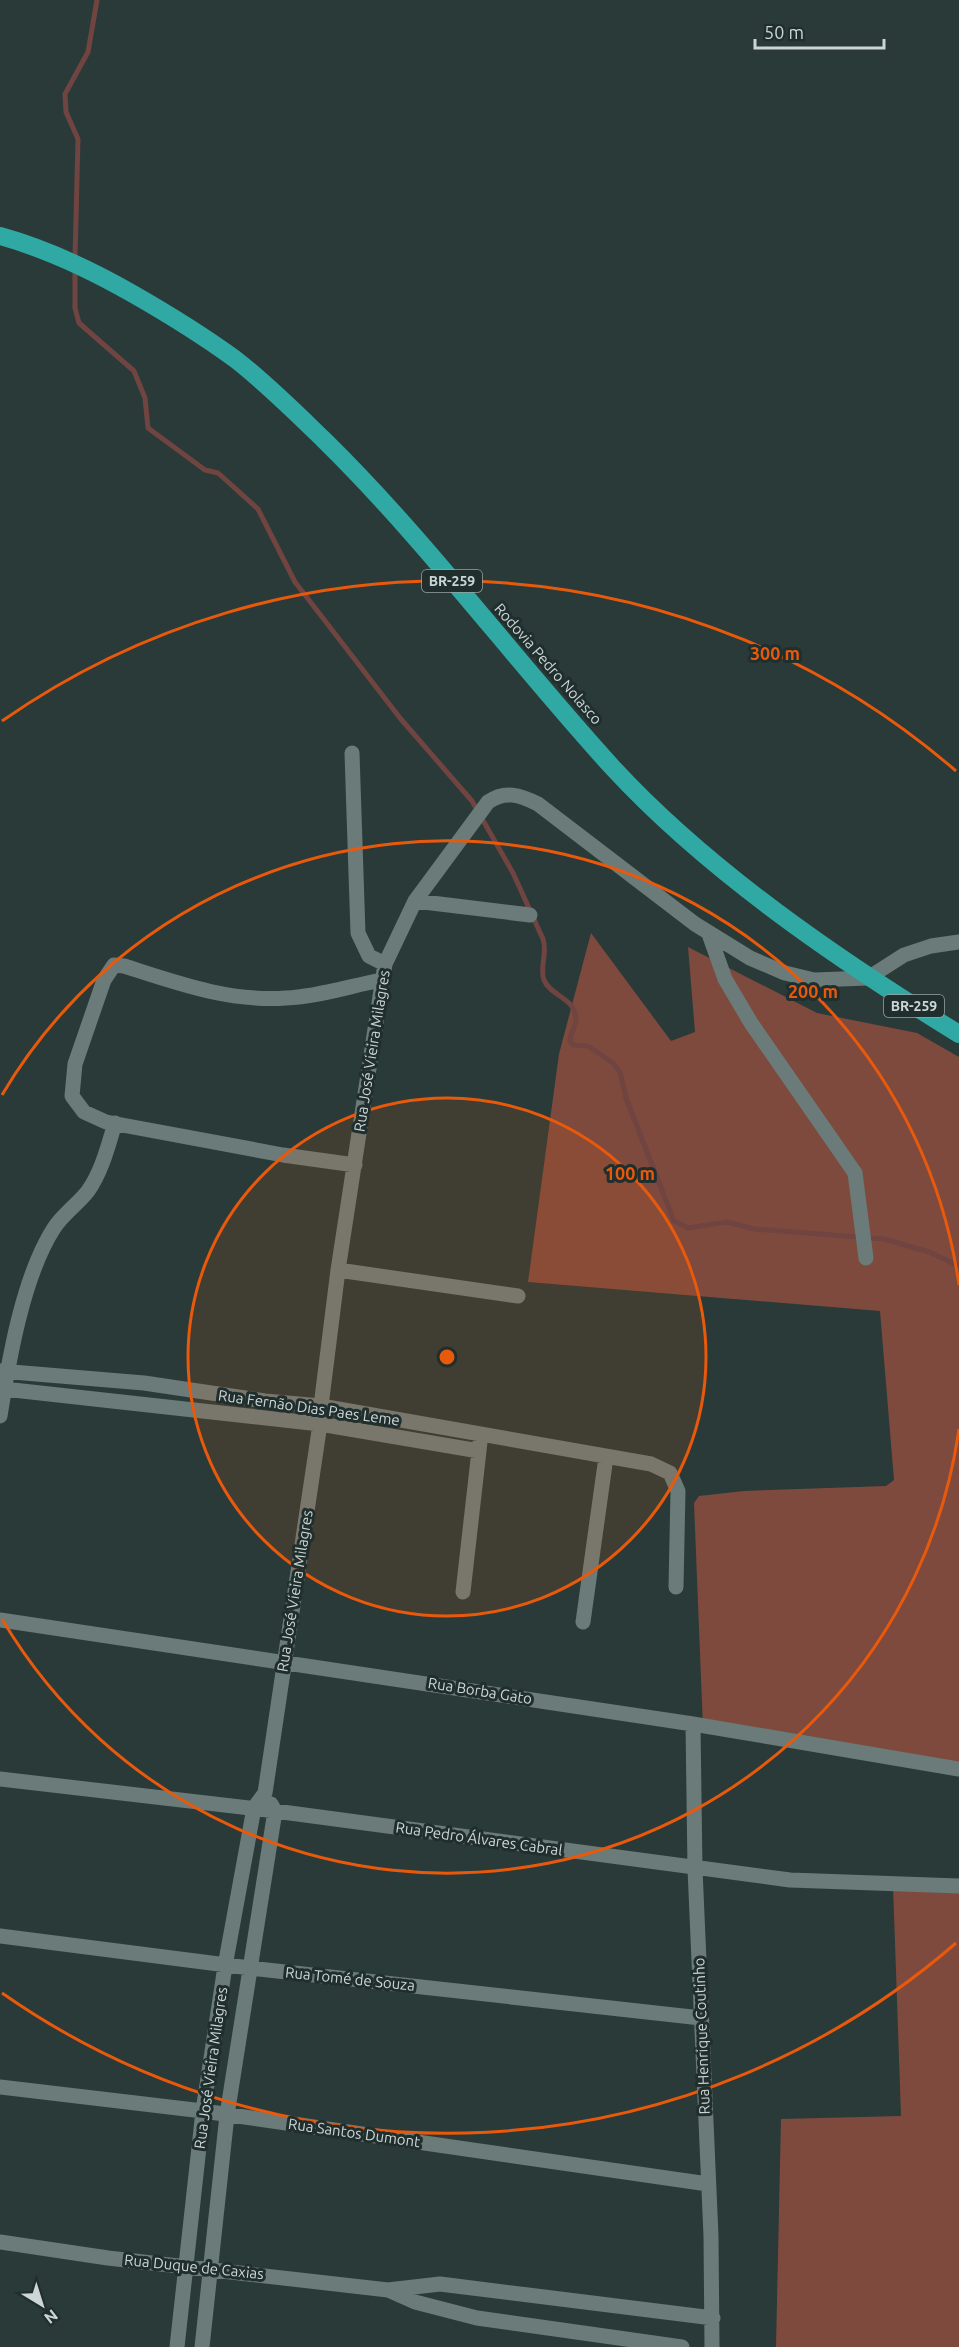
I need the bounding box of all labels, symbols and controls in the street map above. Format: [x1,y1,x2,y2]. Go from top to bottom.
scale bar [755,12,884,50]
text: 50 m [764,22,804,42]
road number: BR-259 [422,570,482,592]
street label: Rodovia Pedro Nolasco [491,600,606,728]
text: 300 m [750,643,800,663]
street label: Rua José Vieira Milagres [350,969,393,1133]
text: 200 m [788,981,838,1001]
road number: BR-259 [884,995,944,1017]
text: 100 m [605,1163,655,1183]
centre of rings [437,1347,457,1367]
street label: Rua Fernão Dias Paes Leme [217,1386,401,1429]
street label: Rua José Vieira Milagres [273,1509,316,1673]
street label: Rua Borba Gato [427,1674,533,1707]
street label: Rua Pedro Álvares Cabral [395,1818,564,1859]
street label: Rua Henrique Coutinho [690,1957,713,2115]
street label: Rua Tomé de Souza [284,1963,416,1994]
street label: Rua José Vieira Milagres [191,1986,230,2150]
street label: Rua Santos Dumont [287,2115,421,2150]
street label: Rua Duque de Caxias [123,2251,265,2282]
north arrow [12,2275,72,2335]
text: N [41,2306,61,2328]

